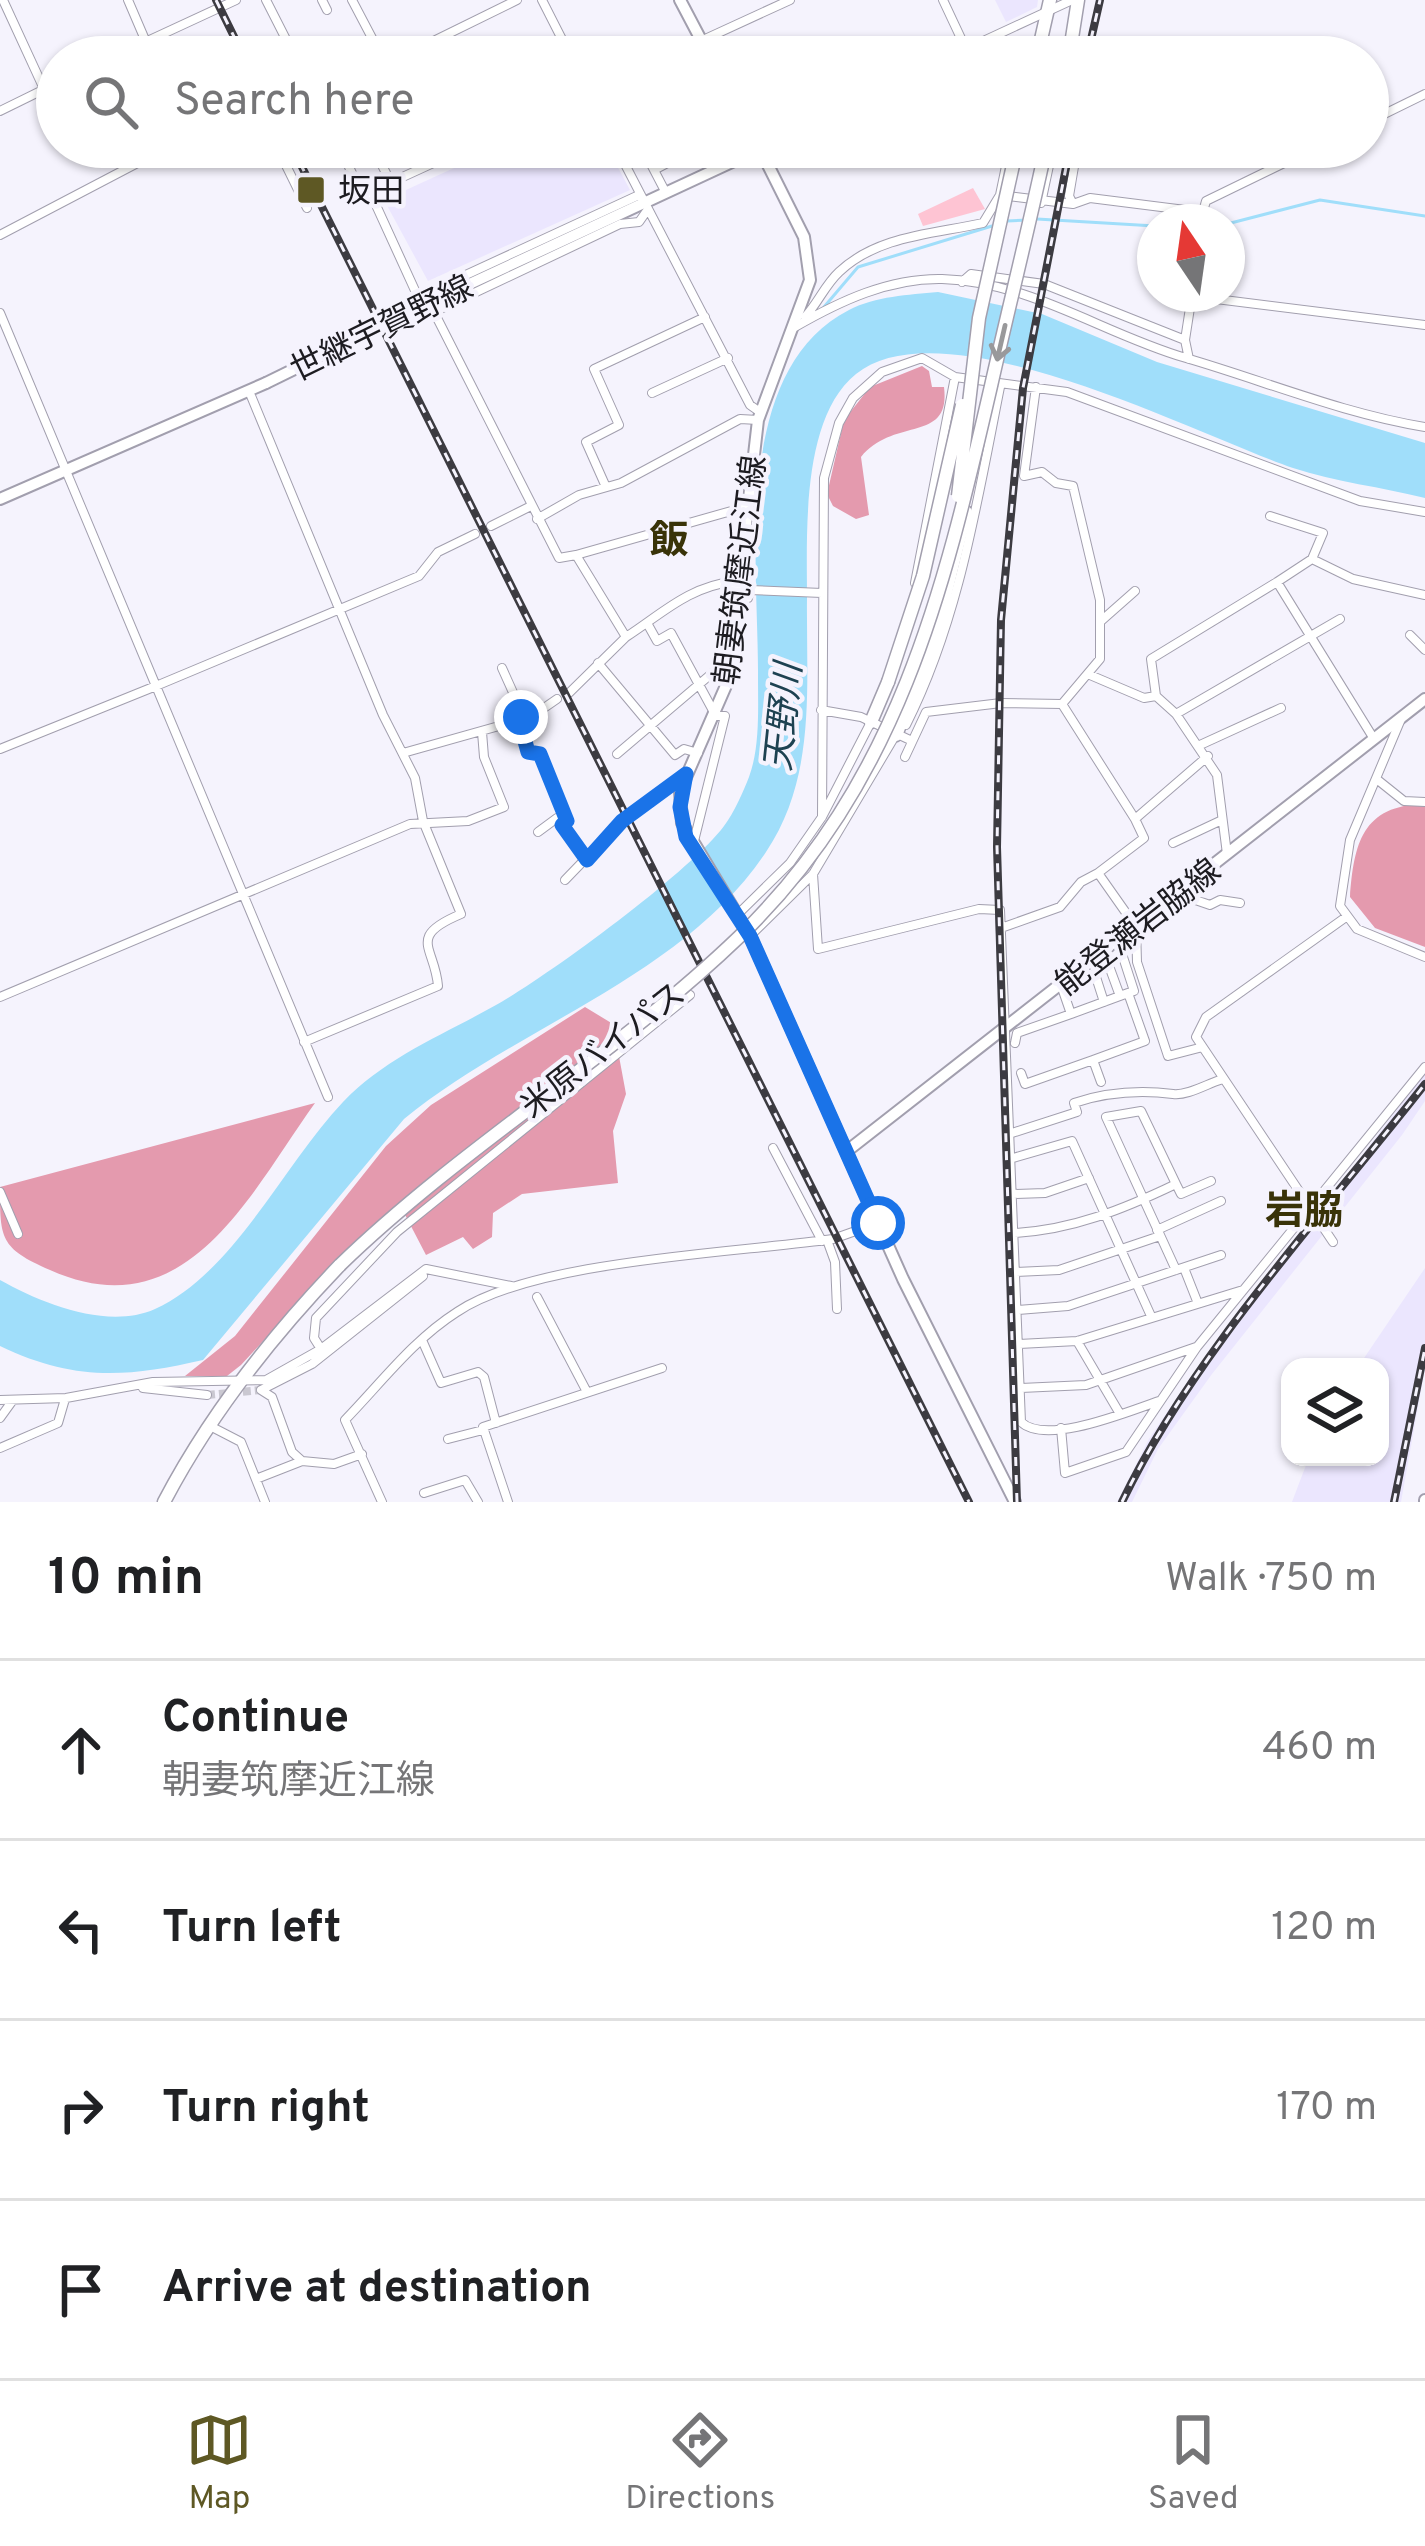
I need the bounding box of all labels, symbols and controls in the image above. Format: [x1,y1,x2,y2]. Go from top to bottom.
search box [36,36,1389,168]
icon: search [78,69,144,135]
text: Search here [174,74,414,131]
place label: 坂田 [338,173,404,215]
marker: 坂田 [295,174,327,206]
north arrow [1137,204,1245,312]
street label: 世継宇賀野線 [285,268,481,393]
one-way arrow [989,323,1011,361]
street label: 朝妻筑摩近江線 [708,453,778,688]
district label: 飯 [649,519,689,568]
water label: 天野川 [757,657,815,774]
route end [494,690,548,744]
street label: 能登瀬岩脇線 [1049,852,1230,1007]
street label: 米原バイパス [514,975,695,1129]
district label: 岩脇 [1265,1189,1343,1238]
route start [851,1196,905,1250]
map controls [1281,1358,1389,1466]
button: layers [1281,1358,1389,1466]
text: 10 min [48,1548,204,1613]
text: Walk · 750 m [1165,1556,1377,1605]
text: Continue [162,1691,349,1748]
icon: ahead [48,1717,114,1783]
text: 460 m [1262,1725,1377,1774]
text: 朝妻筑摩近江線 [162,1759,435,1808]
icon: left [48,1897,114,1963]
text: Turn left [162,1901,341,1958]
text: 120 m [1271,1905,1377,1954]
icon: right [48,2077,114,2143]
text: Turn right [162,2081,370,2138]
text: 170 m [1276,2085,1377,2134]
icon: arrive [48,2257,114,2323]
text: Arrive at destination [162,2261,592,2318]
tab: Map [186,2407,252,2521]
tab: Directions [625,2407,775,2521]
tab: Saved [1148,2407,1239,2521]

